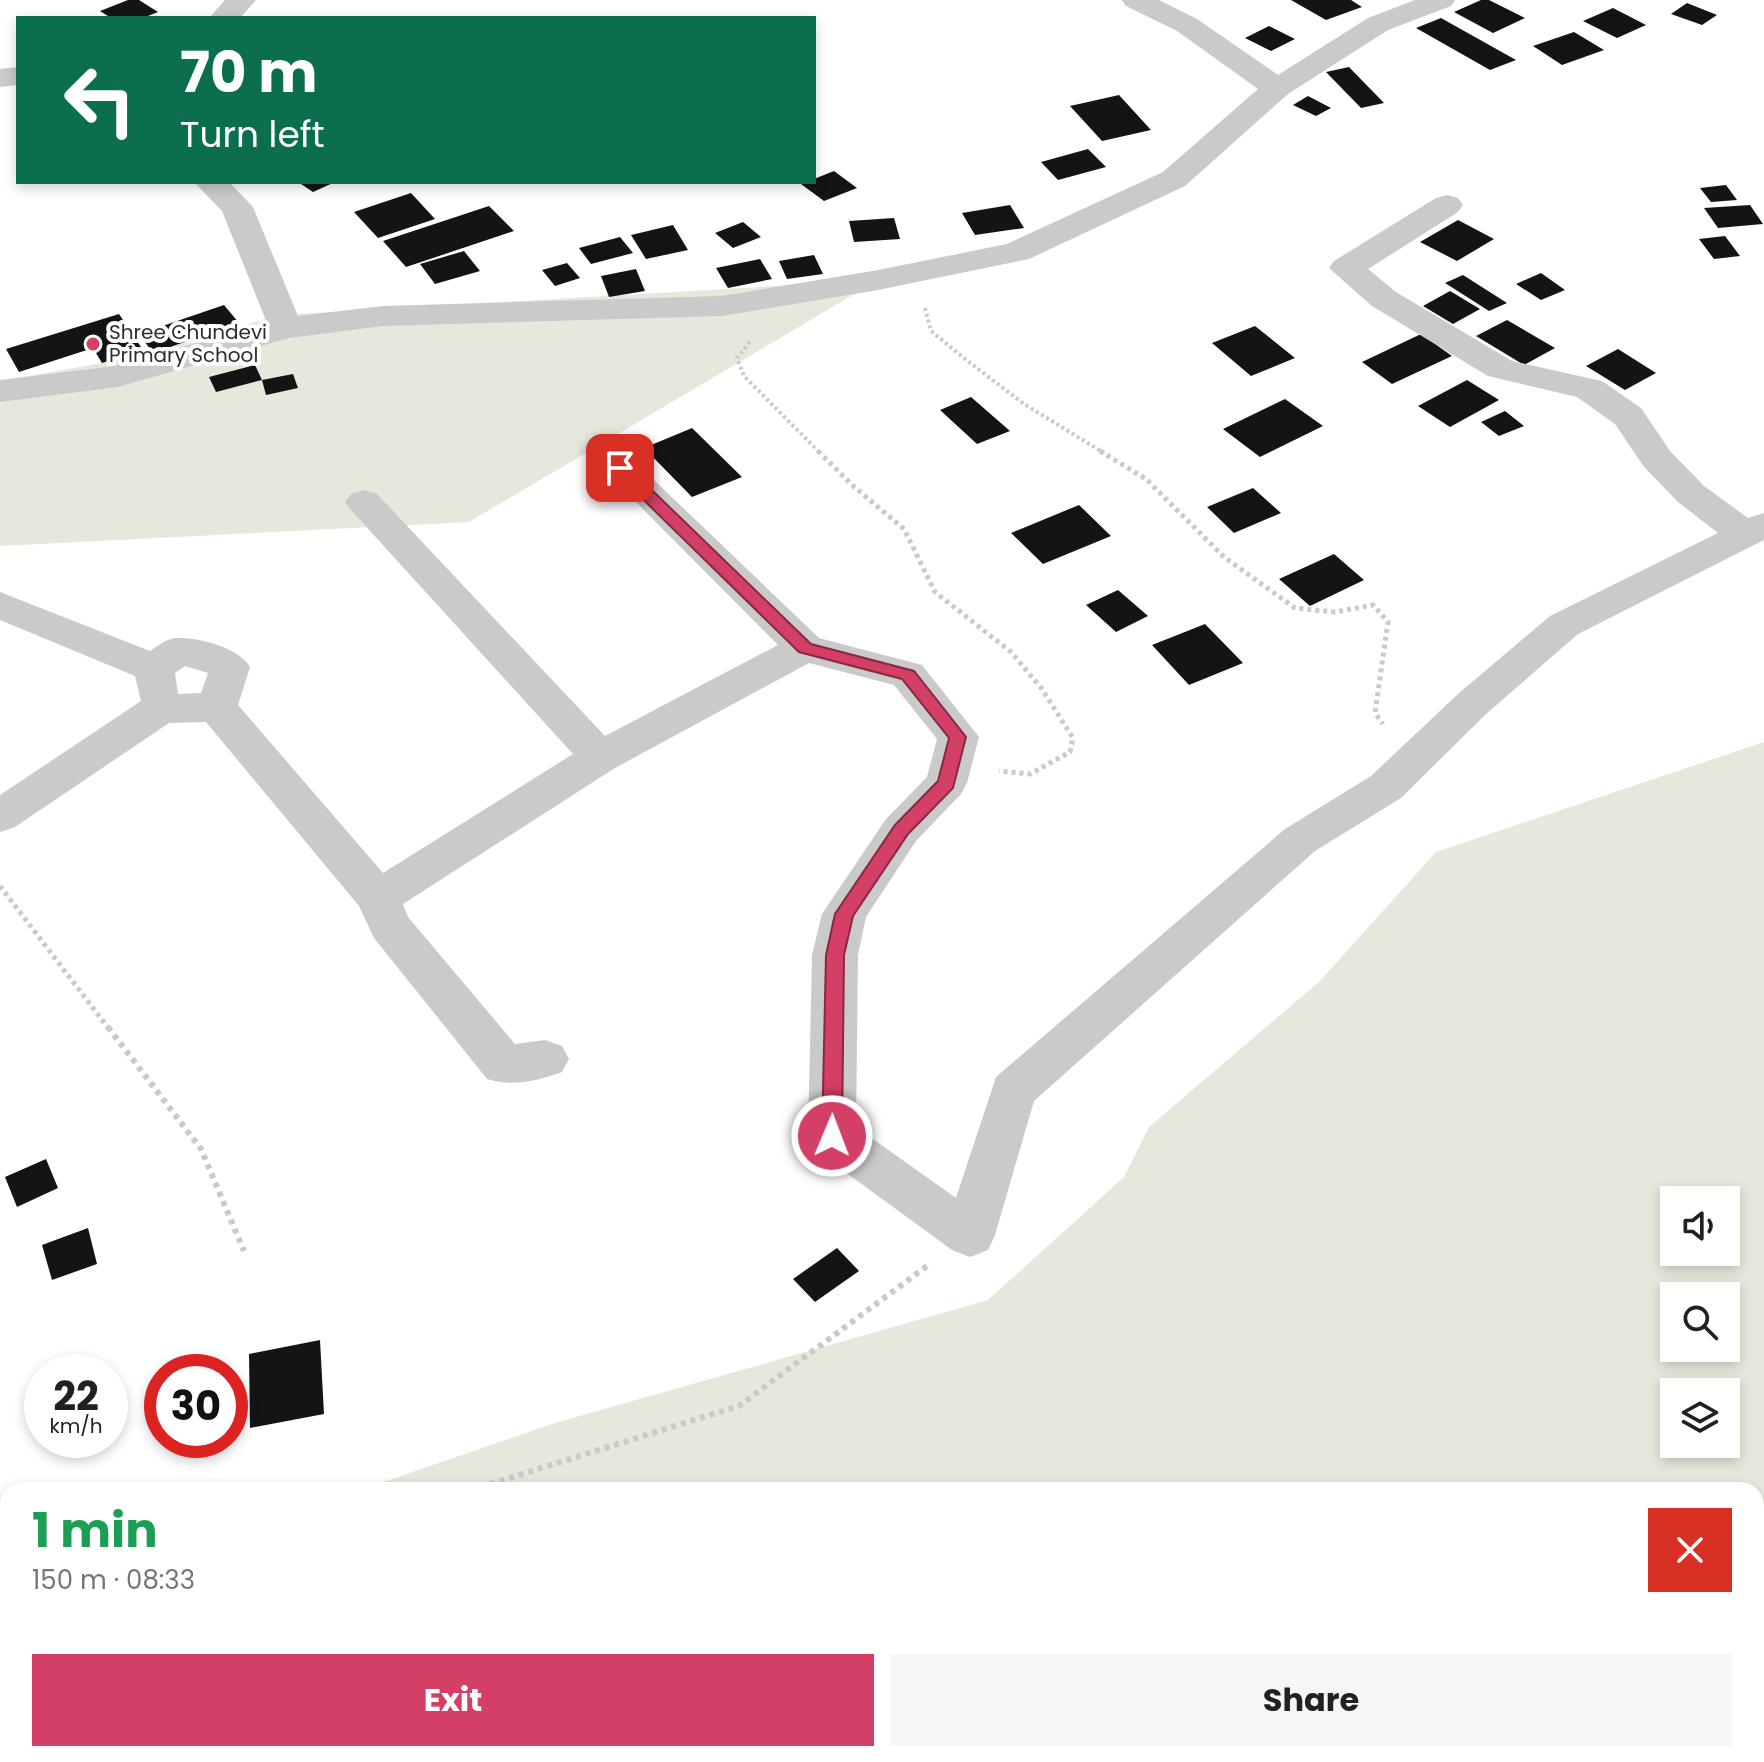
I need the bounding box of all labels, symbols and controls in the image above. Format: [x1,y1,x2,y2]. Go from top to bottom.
text: 70 m [180,33,318,112]
icon: left [48,48,152,152]
text: Turn left [180,109,325,160]
place label: Shree Chundevi Primary School [109,318,267,369]
marker: Shree Chundevi Primary School [84,335,102,353]
pin [586,434,654,502]
icon: arrive [598,446,642,490]
position arrow [790,1094,874,1178]
map controls [1660,1186,1740,1458]
button: sound [1660,1186,1740,1266]
button: search [1660,1282,1740,1362]
speed limit sign: 30 [144,1354,248,1458]
text: 22 [53,1368,99,1424]
button: layers [1660,1378,1740,1458]
text: km/h [49,1412,103,1440]
text: 1 min [32,1497,158,1564]
button: close [1648,1508,1732,1592]
text: 150 m · 08:33 [32,1562,195,1598]
button: Exit [32,1654,874,1746]
button: Share [890,1654,1732,1746]

